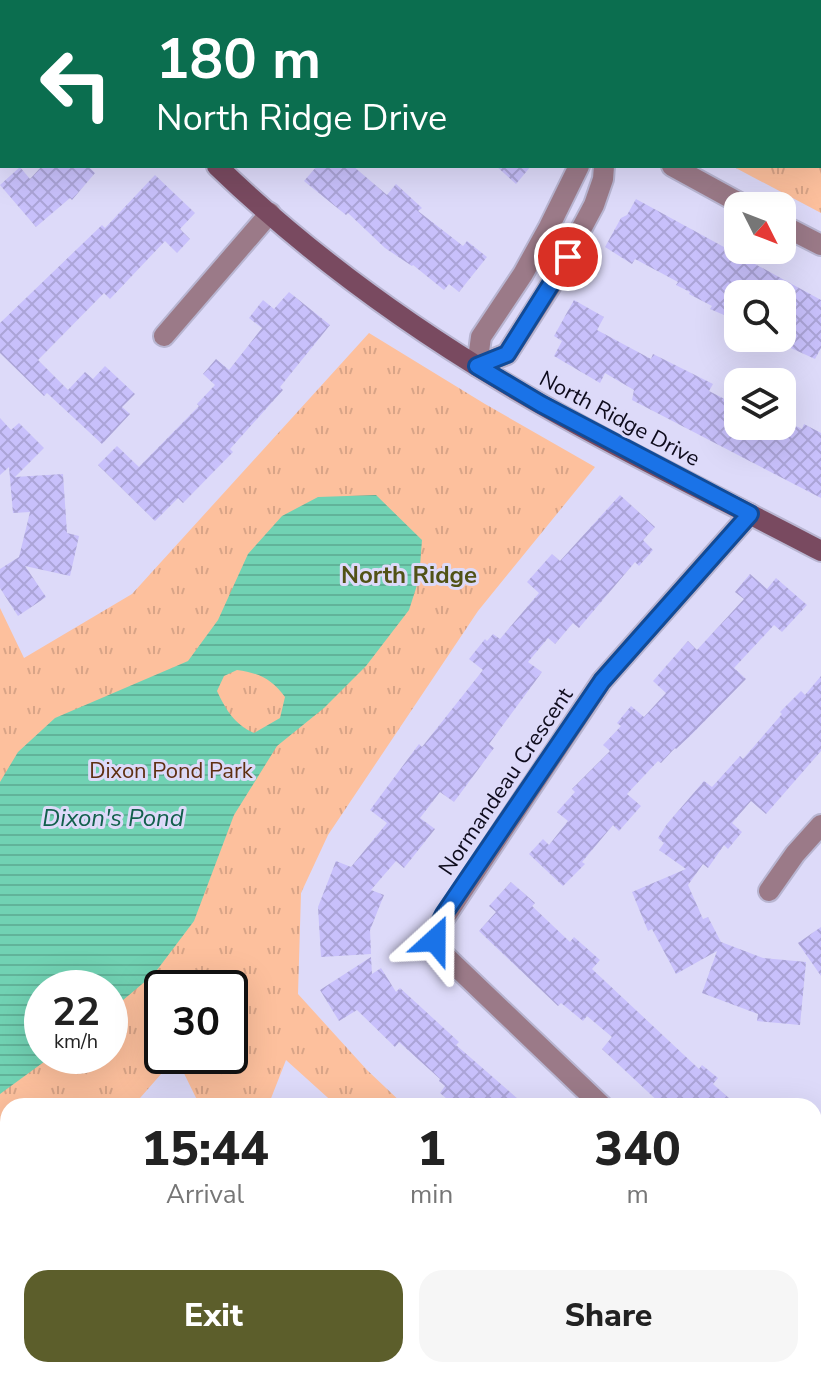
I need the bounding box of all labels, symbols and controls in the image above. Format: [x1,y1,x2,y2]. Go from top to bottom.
text: 180 m [156,21,321,98]
icon: left [24,32,128,136]
text: North Ridge Drive [156,94,447,143]
north arrow [724,192,796,264]
map controls [724,192,796,440]
pin [534,223,602,291]
icon: arrive [546,235,590,279]
button: search [724,280,796,352]
street label: North Ridge Drive [534,364,705,474]
button: layers [724,368,796,440]
district label: North Ridge [341,559,477,591]
street label: Normandeau Crescent [432,682,580,881]
park label: Dixon Pond Park [89,756,254,786]
water label: Dixon's Pond [42,802,184,834]
position arrow [393,898,477,982]
speed limit sign: 30 [144,970,248,1074]
text: 22 [52,985,100,1039]
text: km/h [54,1028,98,1055]
text: 15:44 [141,1116,269,1182]
text: 1 [417,1116,446,1182]
text: 340 [594,1116,681,1182]
text: Arrival [166,1177,244,1212]
text: min [410,1177,453,1212]
text: m [626,1177,649,1212]
button: Exit [24,1270,403,1362]
button: Share [419,1270,798,1362]

